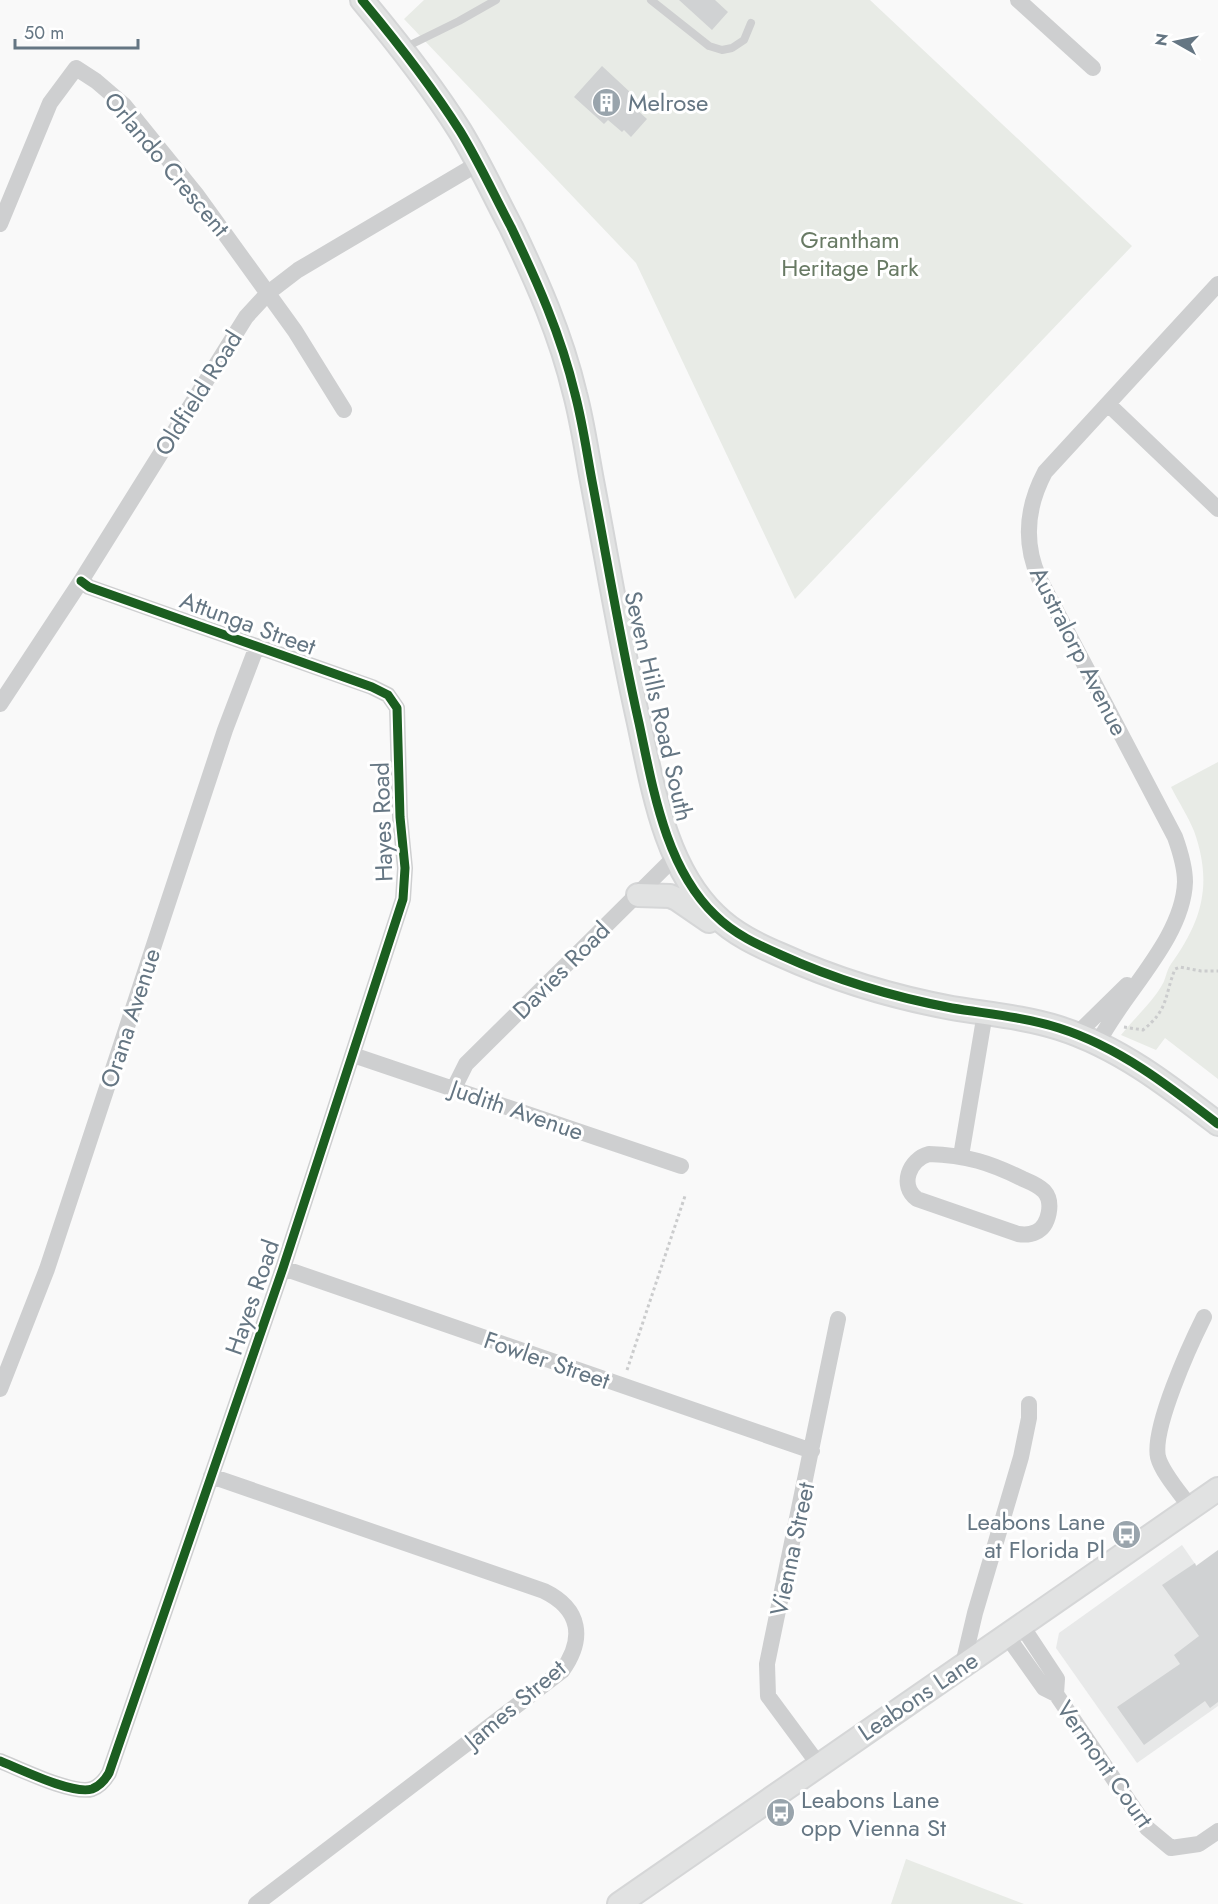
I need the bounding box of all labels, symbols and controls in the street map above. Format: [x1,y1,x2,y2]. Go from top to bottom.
scale bar [15,12,138,50]
north arrow [1146,12,1206,72]
text: 50 m [24,20,64,46]
text: N [1149,32,1174,48]
street label: Orlando Crescent [96,84,238,244]
place label: Melrose [628,85,708,120]
building icon: Melrose [591,86,623,118]
park label: Grantham Heritage Park [781,222,919,285]
street label: Oldfield Road [146,324,250,462]
street label: Australorp Avenue [1021,560,1137,742]
street label: Attunga Street [175,582,321,664]
street label: Seven Hills Road South [616,588,702,824]
street label: Hayes Road [362,762,402,882]
street label: Davies Road [504,913,618,1027]
street label: Orana Avenue [91,944,169,1092]
street label: Judith Avenue [443,1070,588,1149]
street label: Hayes Road [216,1235,288,1359]
street label: Fowler Street [479,1322,615,1398]
street label: Vienna Street [761,1479,823,1619]
place label: Leabons Lane at Florida Pl [967,1504,1105,1567]
bus stop icon: Leabons Lane at Florida Pl [1110,1519,1142,1551]
street label: Leabons Lane [851,1643,985,1749]
street label: James Street [455,1651,573,1759]
street label: Vermont Court [1048,1693,1162,1835]
place label: Leabons Lane opp Vienna St [801,1782,946,1845]
bus stop icon: Leabons Lane opp Vienna St [764,1797,796,1829]

